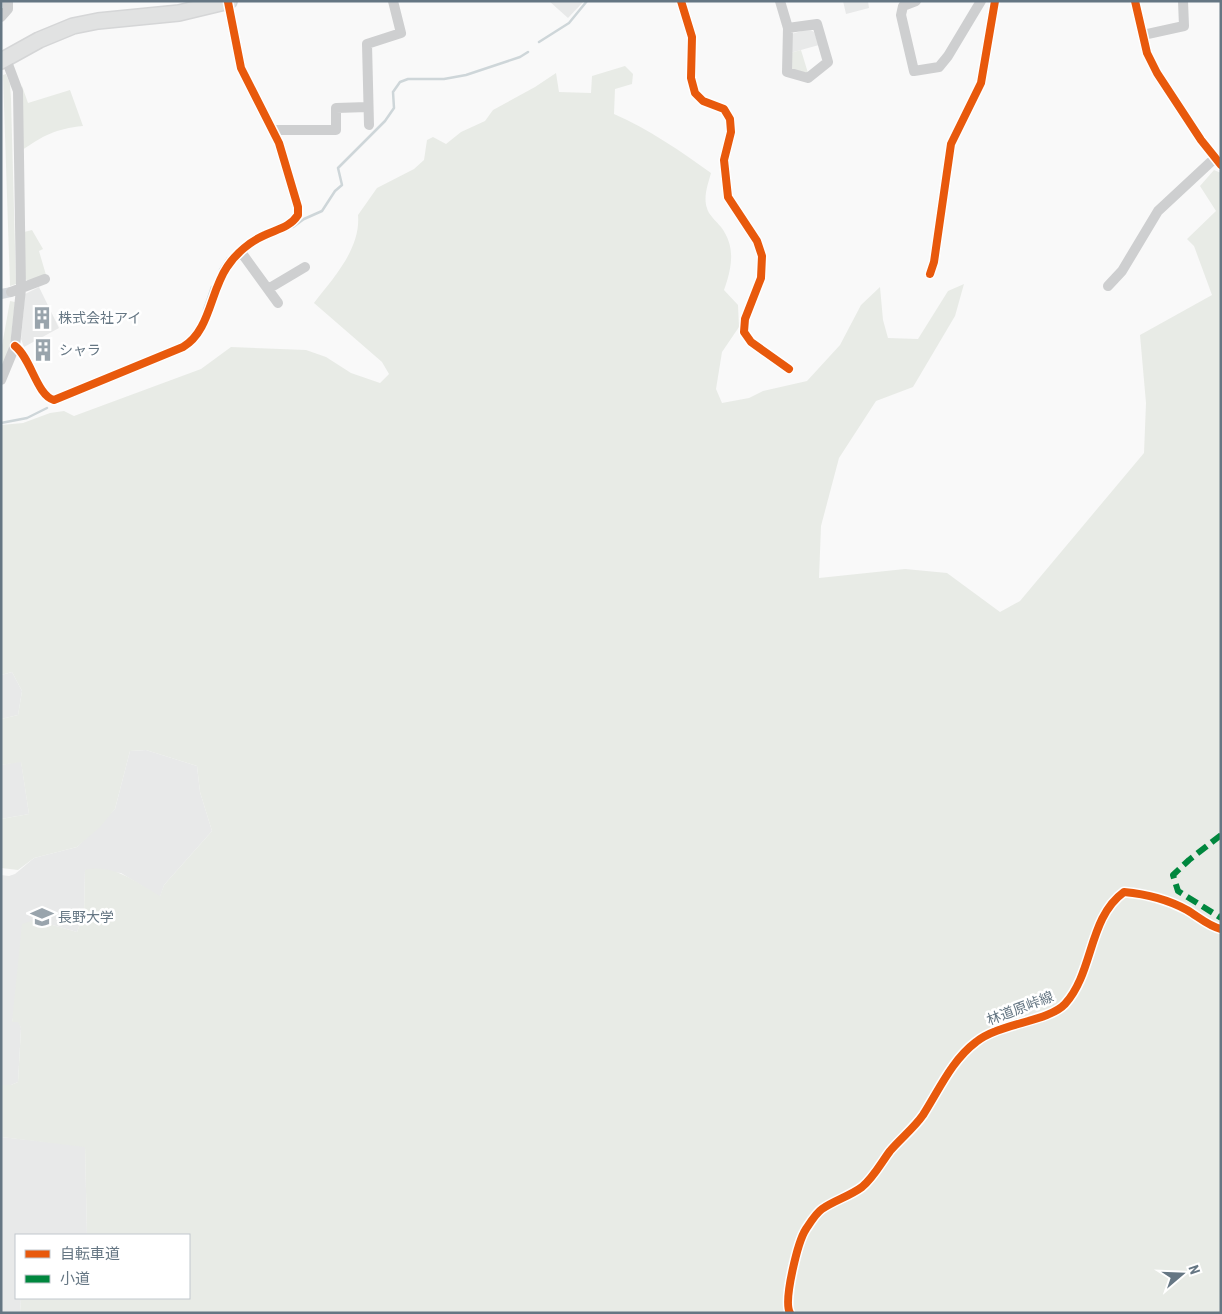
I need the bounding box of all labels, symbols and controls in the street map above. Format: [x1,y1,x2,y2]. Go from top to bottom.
building icon: 株式会社アイ [29,305,55,331]
place label: 株式会社アイ [58,310,141,326]
building icon: シャラ [30,337,56,363]
place label: シャラ [59,342,101,358]
school or university icon: 長野大学 [29,904,55,930]
place label: 長野大学 [58,909,114,925]
street label: 林道原峠線 [984,988,1056,1028]
legend [15,1234,190,1299]
text: 自転車道 [60,1245,120,1263]
north arrow [1157,1249,1207,1299]
text: N [1185,1263,1203,1276]
text: 小道 [60,1270,90,1288]

